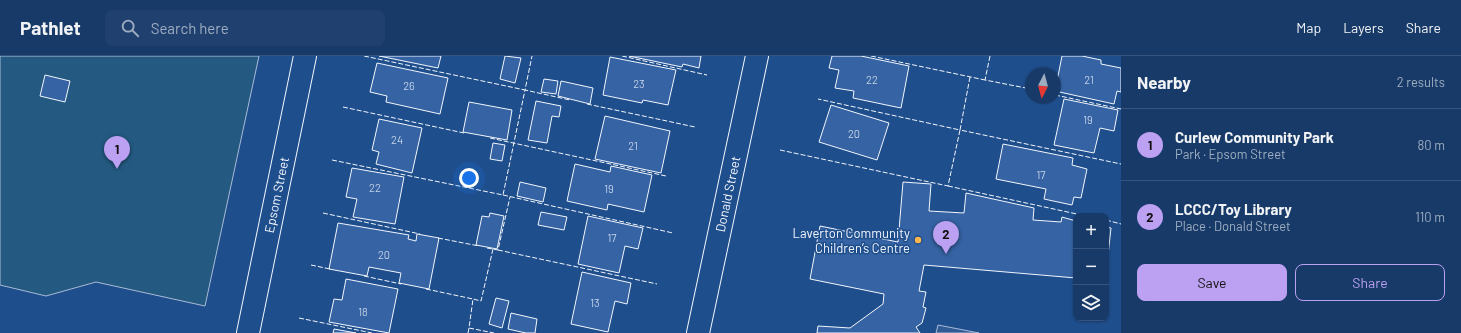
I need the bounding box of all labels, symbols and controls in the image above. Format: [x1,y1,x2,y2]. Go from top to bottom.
search box [105,10,385,46]
text: Pathlet [20,16,81,39]
icon: search [119,17,141,39]
text: Search here [151,19,229,37]
text: Map [1296,19,1321,36]
text: Layers [1343,19,1384,36]
text: Share [1406,19,1441,36]
north arrow [1025,68,1061,104]
text: Nearby [1137,72,1191,92]
house number: 22 [866,73,878,86]
house number: 21 [1084,73,1094,86]
text: 2 results [1397,74,1445,90]
house number: 23 [633,77,645,90]
house number: 26 [403,79,415,92]
house number: 19 [1083,113,1093,126]
house number: 20 [848,127,860,140]
text: Curlew Community Park [1175,128,1334,146]
house number: 24 [391,133,403,146]
pin: 1 [104,136,130,169]
text: 1 [1148,137,1152,153]
text: 80 m [1418,137,1445,153]
house number: 21 [628,139,638,152]
text: Park · Epsom Street [1175,146,1286,162]
street label: Epsom Street [261,155,292,234]
street label: Donald Street [712,155,743,233]
your location [459,168,479,188]
house number: 17 [1036,168,1046,181]
house number: 22 [369,181,381,194]
house number: 19 [604,182,614,195]
text: LCCC/Toy Library [1175,200,1292,218]
text: 2 [1146,209,1154,225]
text: 110 m [1415,209,1445,225]
map controls [1073,213,1109,321]
button: + [1073,213,1109,249]
text: Place · Donald Street [1175,218,1291,234]
pin: 2 [933,221,959,254]
place label: Laverton Community Children’s Centre [793,225,910,256]
house number: 17 [607,231,617,244]
marker: Laverton Community Children’s Centre [913,235,923,245]
house number: 20 [378,248,390,261]
button: − [1073,249,1109,285]
button: Save [1137,264,1287,301]
button: Share [1295,264,1445,301]
button: layers [1073,285,1109,321]
house number: 13 [590,296,600,309]
house number: 18 [358,305,368,318]

